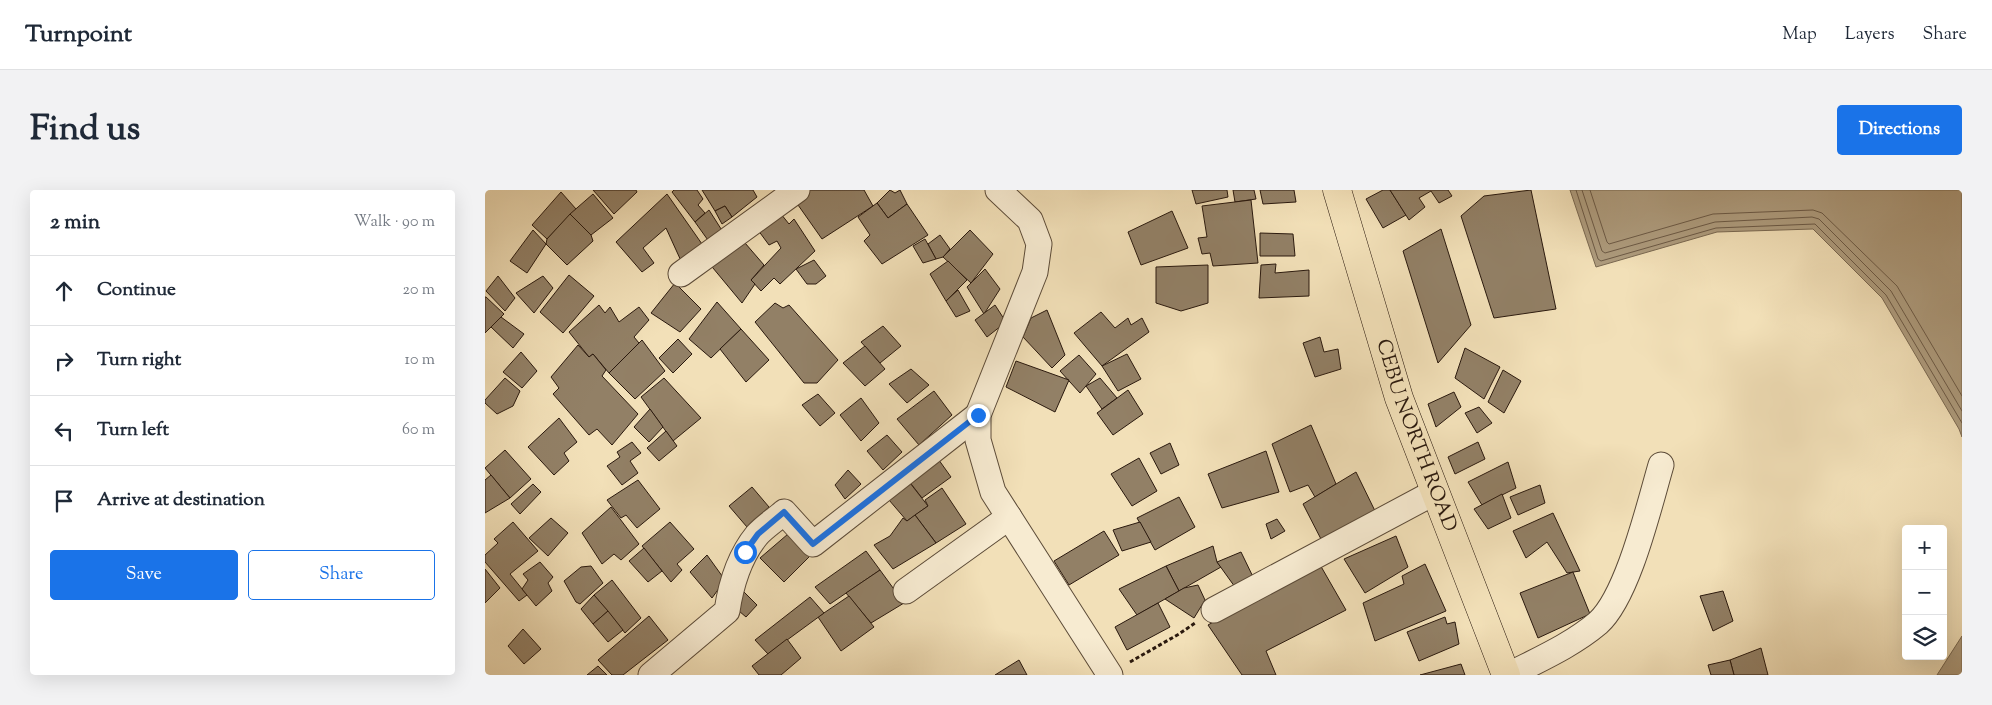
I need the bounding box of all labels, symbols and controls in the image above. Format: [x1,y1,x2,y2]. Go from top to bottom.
text: Turnpoint [25,18,132,52]
text: Map [1782,22,1817,48]
text: Layers [1845,22,1895,48]
text: Share [1923,22,1967,48]
text: Find us [30,105,140,156]
button: Directions [1837,105,1962,155]
text: 2 min [50,208,100,238]
text: Walk · 90 m [354,211,435,234]
icon: ahead [50,277,78,305]
text: Continue [97,277,176,304]
text: 20 m [402,279,435,302]
street label: CEBU NORTH ROAD [1368,336,1464,536]
icon: right [50,347,78,375]
text: Turn right [97,347,181,374]
text: 10 m [405,349,435,372]
route end [967,404,990,427]
icon: left [50,417,78,445]
text: Turn left [97,417,169,444]
text: 60 m [402,419,435,442]
icon: arrive [50,487,78,515]
text: Arrive at destination [97,487,265,514]
map controls [1902,525,1947,660]
button: + [1902,525,1947,570]
route start [734,541,757,564]
button: Save [50,550,238,600]
button: Share [248,550,435,600]
button: − [1902,570,1947,615]
button: layers [1902,615,1947,660]

